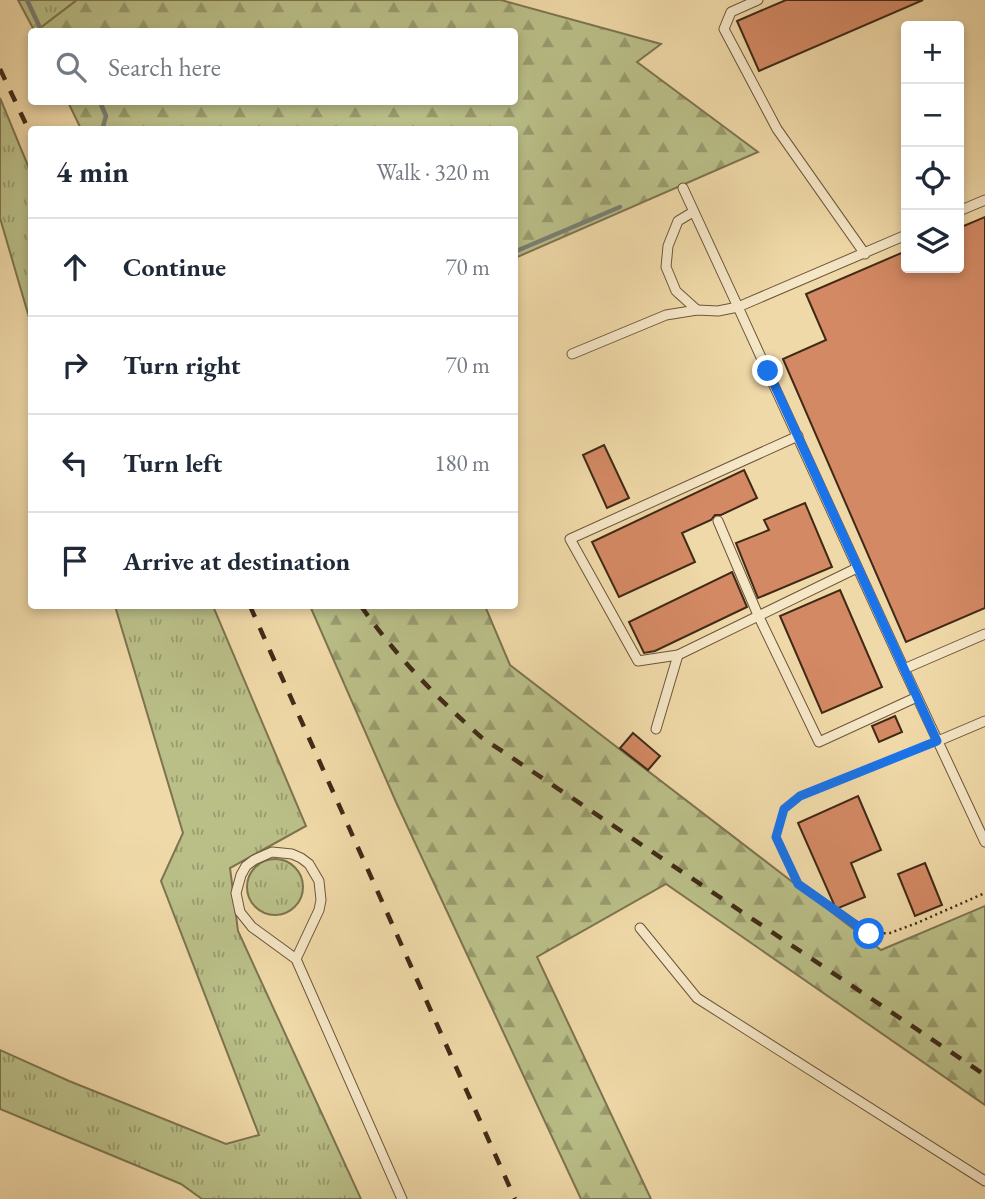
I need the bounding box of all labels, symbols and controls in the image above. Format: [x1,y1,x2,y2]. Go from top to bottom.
map controls [901,21,964,273]
button: + [901,21,964,84]
search box [28,28,518,105]
icon: search [52,48,90,86]
text: Search here [108,50,221,84]
button: − [901,84,964,147]
button: locate [901,147,964,210]
text: 4 min [56,152,129,191]
text: Walk · 320 m [376,157,490,187]
button: layers [901,210,964,273]
icon: ahead [56,248,94,286]
text: Continue [123,250,226,284]
text: 70 m [445,252,490,282]
icon: right [56,346,94,384]
text: Turn right [123,348,241,382]
text: 70 m [445,350,490,380]
route end [752,355,783,386]
icon: left [56,444,94,482]
text: Turn left [123,446,222,480]
text: 180 m [434,448,490,478]
icon: arrive [56,542,94,580]
text: Arrive at destination [123,544,350,578]
route start [853,918,884,949]

